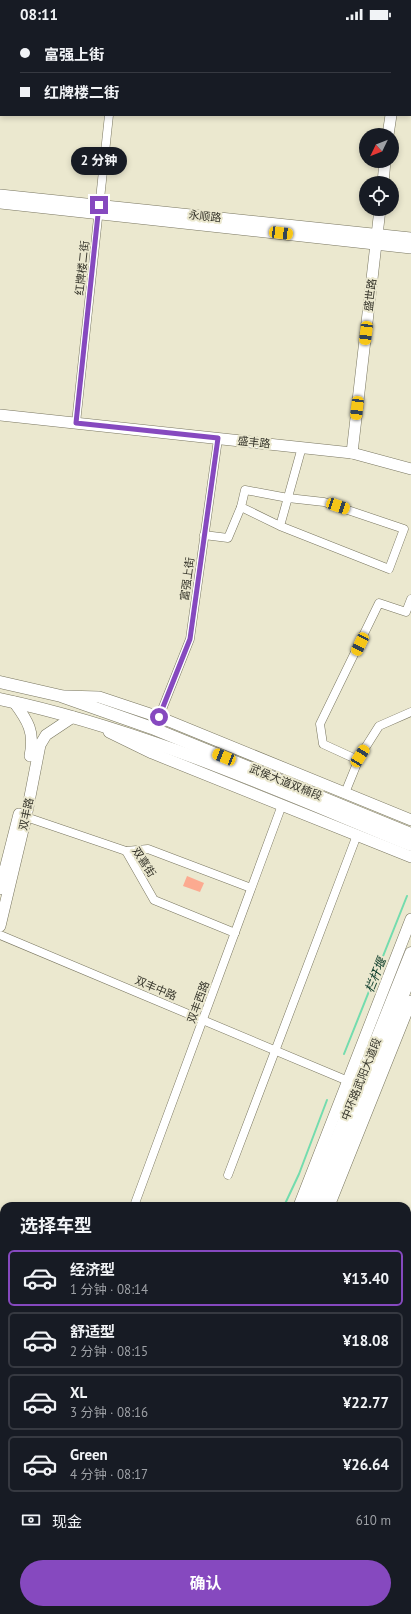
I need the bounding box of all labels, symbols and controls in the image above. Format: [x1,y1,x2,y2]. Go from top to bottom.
text: 08:11 [20,5,58,24]
text: 富强上街 [44,45,104,64]
text: 红牌楼二街 [44,83,119,102]
north arrow [359,128,399,168]
map controls [359,128,399,216]
callout: 2 分钟 [71,147,127,175]
text: 2 分钟 [81,152,117,169]
button: locate [359,176,399,216]
route end [90,196,108,214]
street label: 永顺路 [188,207,222,225]
car [268,226,294,240]
street label: 红牌楼二街 [72,240,92,296]
street label: 盛世路 [361,278,379,312]
car [359,320,373,346]
car [350,395,364,421]
street label: 盛丰路 [237,433,271,451]
car [325,496,351,516]
street label: 富强上街 [177,556,197,602]
car [349,631,371,657]
route start [150,708,168,726]
car [349,743,371,769]
car [211,747,237,767]
street label: 武侯大道双楠段 [248,761,324,803]
street label: 双丰路 [16,796,36,832]
street label: 双喜街 [129,844,159,880]
water label: 栏杆堰 [361,954,389,995]
street label: 双丰中路 [133,973,179,1003]
street label: 双丰西路 [184,979,212,1025]
street label: 中环路武阳大道段 [338,1036,384,1122]
text: 选择车型 [20,1214,92,1237]
icon: car [22,1260,58,1296]
text: 经济型 [70,1260,115,1279]
text: ¥13.40 [343,1269,389,1288]
text: 1 分钟 · 08:14 [70,1281,148,1298]
icon: car [22,1322,58,1358]
text: 舒适型 [70,1322,115,1341]
text: ¥18.08 [343,1331,389,1350]
text: 2 分钟 · 08:15 [70,1343,148,1360]
text: XL [70,1383,87,1402]
icon: car [22,1384,58,1420]
text: ¥22.77 [343,1393,389,1412]
text: 3 分钟 · 08:16 [70,1404,148,1421]
text: Green [70,1445,108,1464]
icon: car [22,1446,58,1482]
text: ¥26.64 [343,1455,389,1474]
text: 4 分钟 · 08:17 [70,1466,148,1483]
icon: cash [20,1509,42,1531]
text: 现金 [52,1512,82,1531]
text: 610 m [356,1512,391,1529]
button: 确认 [20,1560,391,1606]

